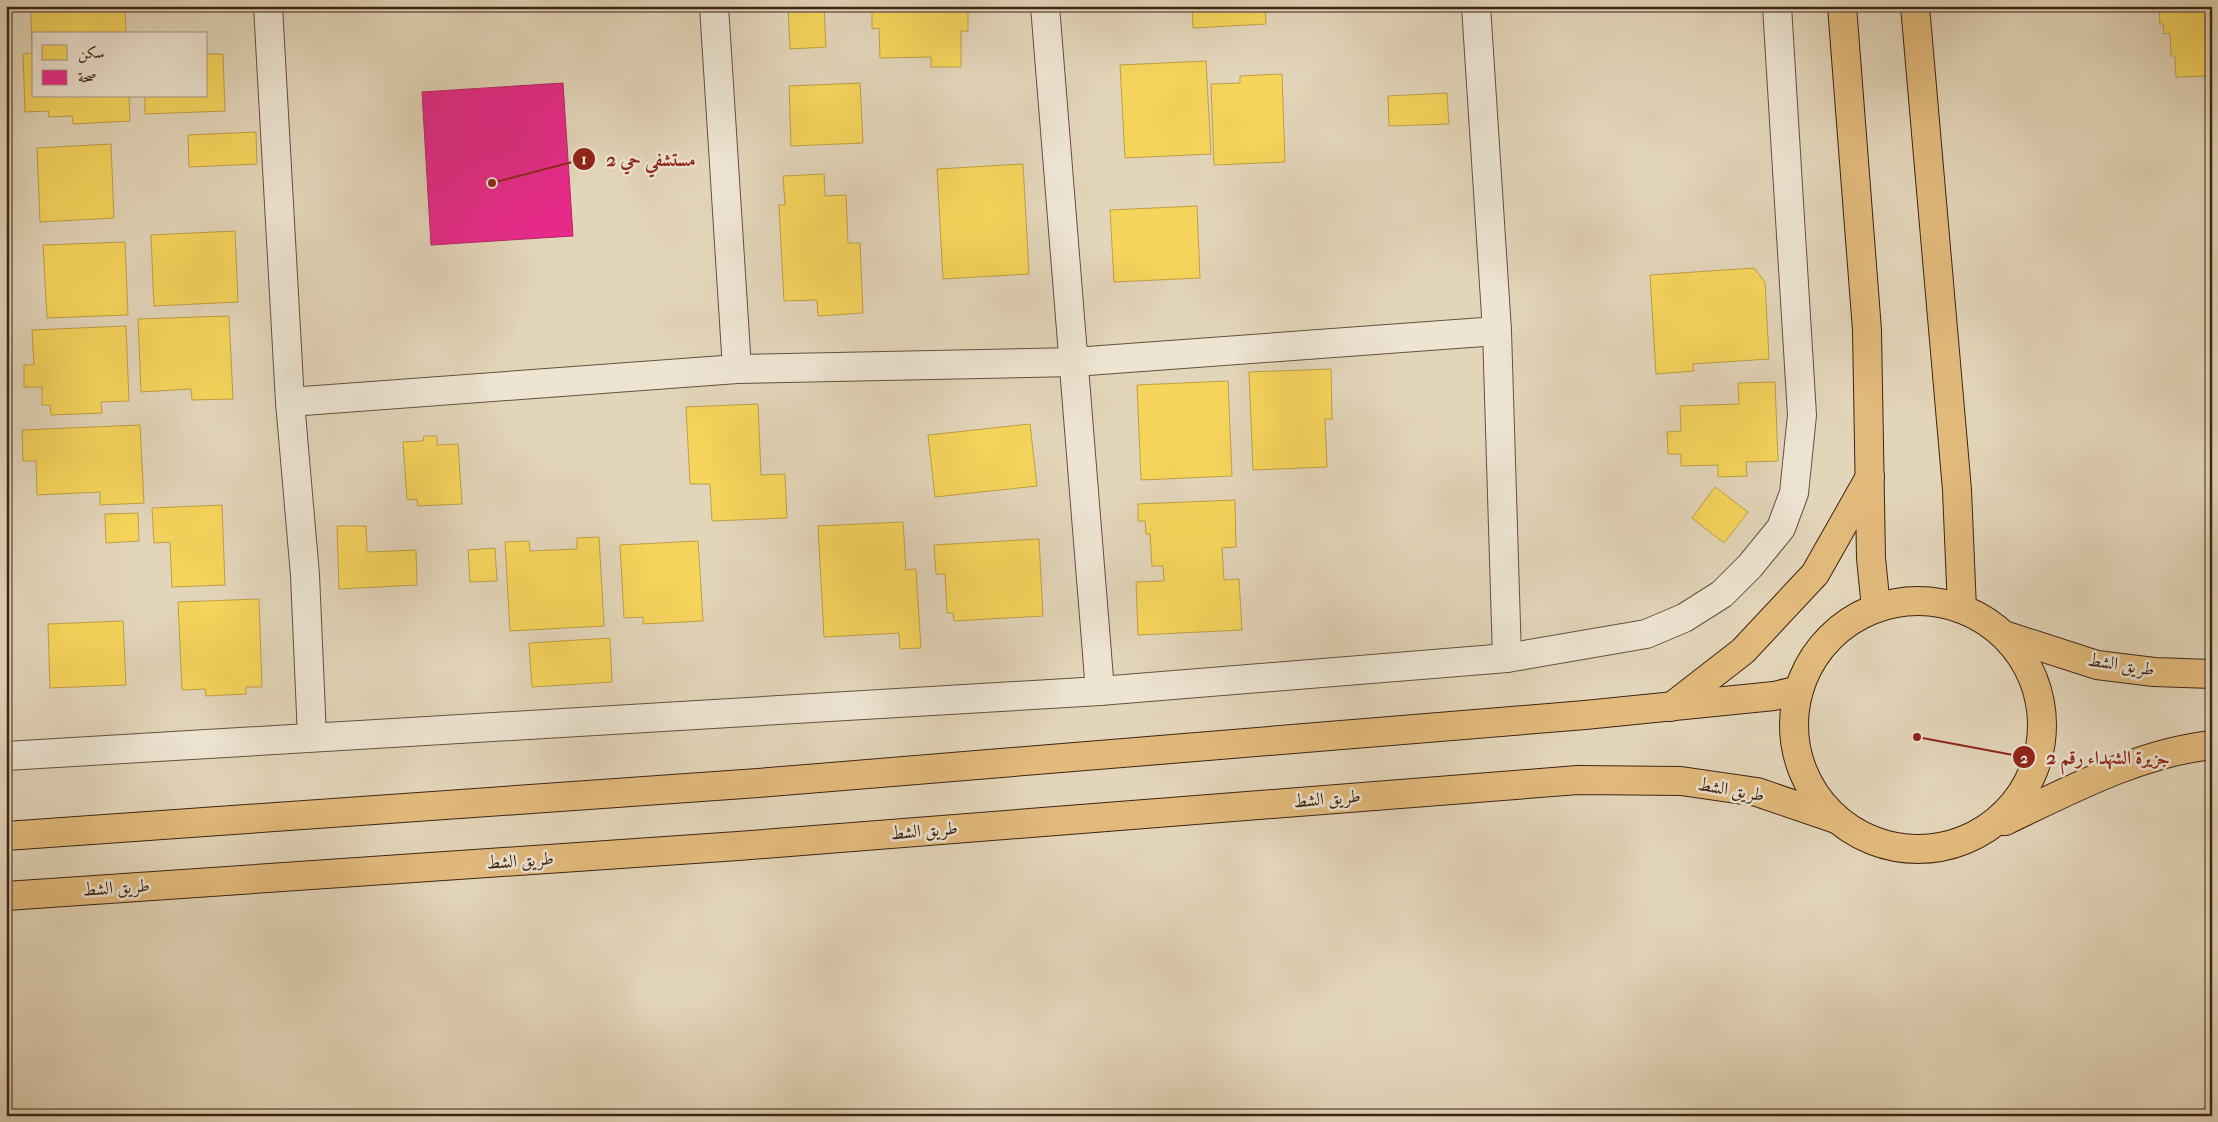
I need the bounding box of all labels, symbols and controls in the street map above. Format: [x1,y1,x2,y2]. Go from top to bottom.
legend [32,32,208,98]
text: سكن [78,44,105,63]
text: صحة [78,68,97,86]
callout: مستشفي حي 2 [571,142,705,176]
text: مستشفي حي 2 [606,149,696,178]
text: 1 [581,150,587,168]
street label: طريق الشط [2086,649,2156,682]
callout: جزيرة الشهداء رقم 2 [2012,740,2180,774]
text: جزيرة الشهداء رقم 2 [2046,747,2170,775]
text: 2 [2020,749,2028,767]
street label: طريق الشط [1696,774,1766,807]
street label: طريق الشط [1292,786,1362,813]
street label: طريق الشط [889,818,959,845]
street label: طريق الشط [486,848,555,875]
street label: طريق الشط [82,875,151,902]

